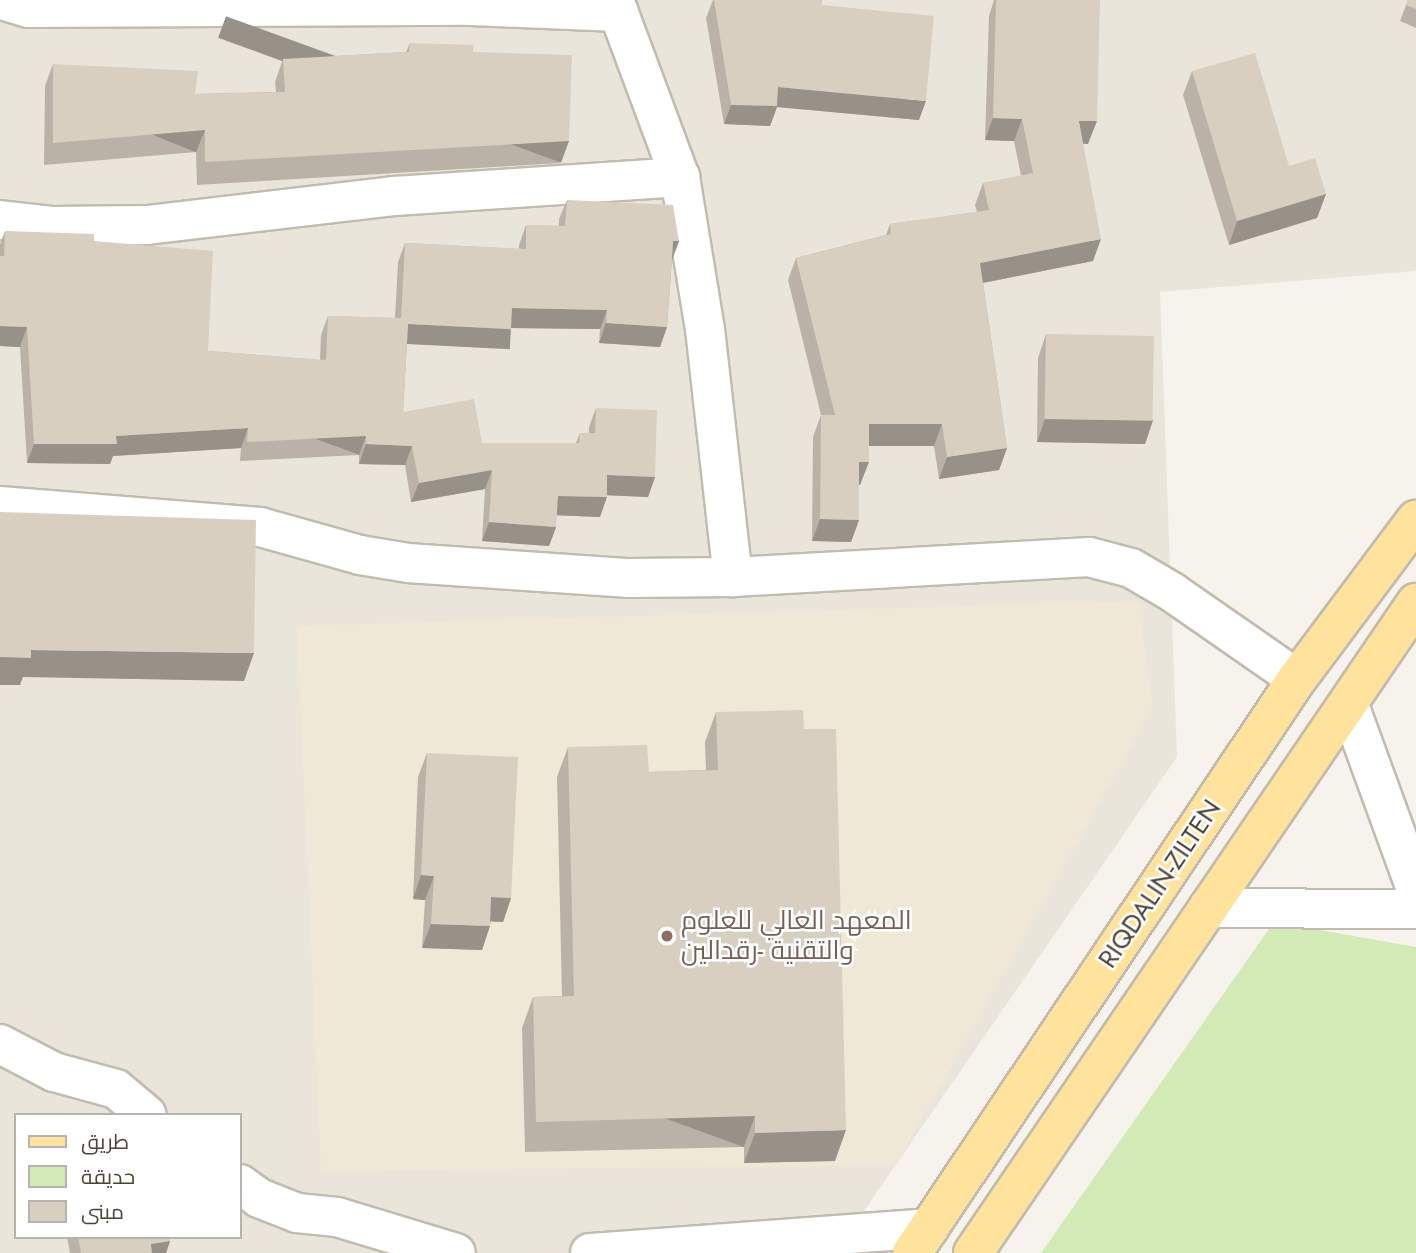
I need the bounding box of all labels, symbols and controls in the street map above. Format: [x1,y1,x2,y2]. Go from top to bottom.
street label: RIQDALIN-ZILTEN [1092,794,1228,974]
place label: المعهد العالي للعلوم والتقنية -رقدالين [681,905,912,967]
marker: المعهد العالي للعلوم والتقنية -رقدالين [659,928,675,944]
legend [14,1113,242,1239]
text: طريق [81,1127,129,1157]
text: حديقة [81,1162,135,1192]
text: مبنى [81,1197,124,1227]

